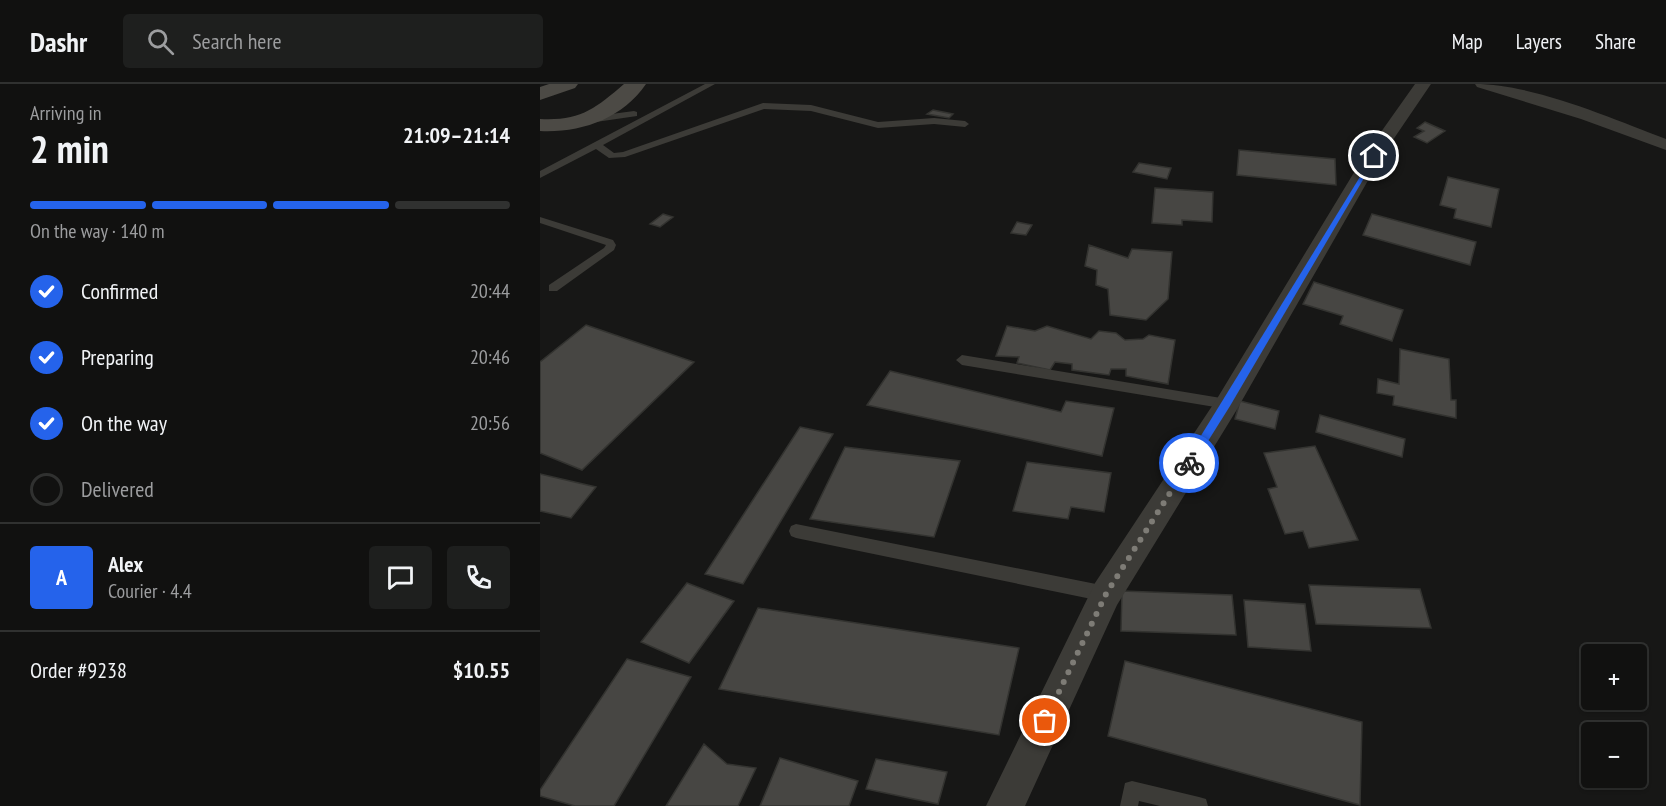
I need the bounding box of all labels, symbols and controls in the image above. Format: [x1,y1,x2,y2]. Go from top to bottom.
search box [123,14,543,68]
text: Dashr [30,23,87,60]
icon: search [144,25,177,58]
text: Search here [192,27,282,55]
text: Map [1452,28,1483,55]
text: Layers [1516,28,1562,55]
text: Share [1595,28,1636,55]
text: Arriving in [30,100,102,126]
text: 21:09–21:14 [403,121,510,149]
text: 2 min [30,123,109,174]
pin [1348,130,1399,181]
icon: home [1357,139,1390,172]
text: On the way · 140 m [30,218,165,244]
icon: check [30,275,63,308]
text: Confirmed [81,277,158,305]
text: 20:44 [470,278,510,304]
icon: check [30,341,63,374]
text: Preparing [81,343,154,371]
text: 20:46 [470,344,510,370]
icon: check [30,407,63,440]
text: On the way [81,409,167,437]
text: 20:56 [470,410,510,436]
courier [1159,433,1219,493]
icon: bike [1173,447,1206,480]
text: Delivered [81,475,154,503]
button: chat [369,546,432,609]
button: phone [447,546,510,609]
text: Alex [108,550,143,578]
text: A [56,563,67,591]
text: Courier · 4.4 [108,578,192,604]
map controls [1581,644,1647,788]
button: + [1581,644,1647,710]
text: Order #9238 [30,656,127,684]
text: $10.55 [453,656,510,684]
pin [1019,695,1070,746]
icon: bag [1028,704,1061,737]
button: − [1581,722,1647,788]

